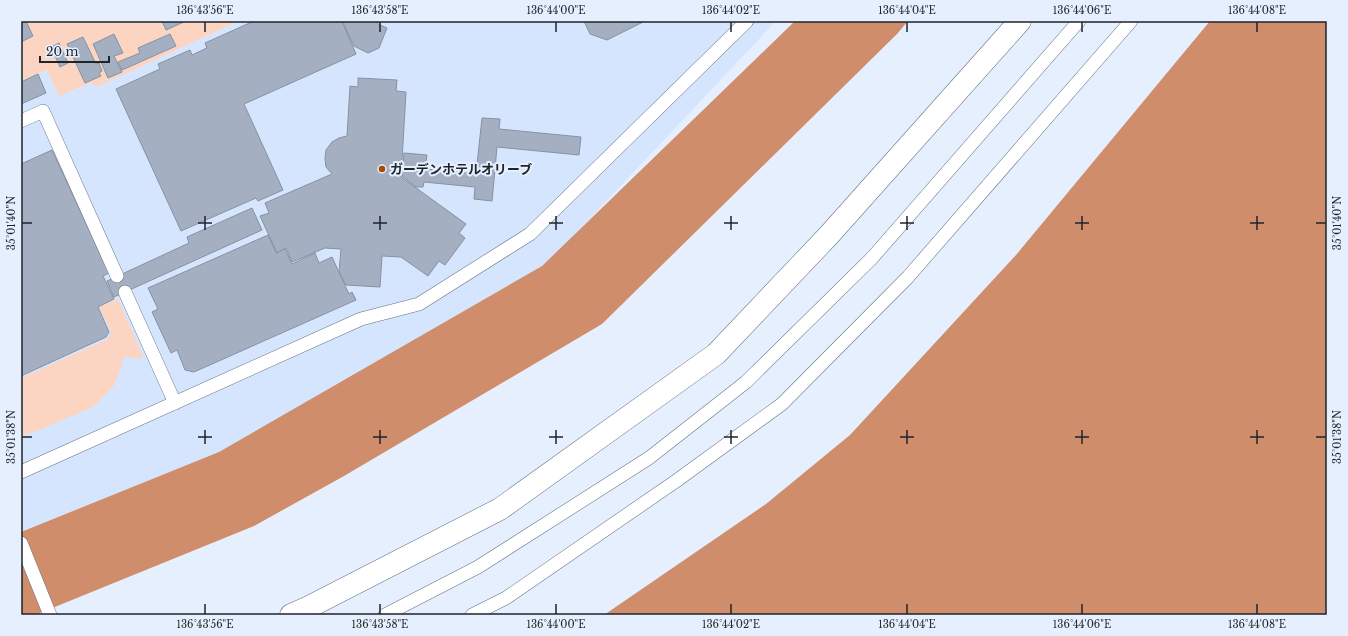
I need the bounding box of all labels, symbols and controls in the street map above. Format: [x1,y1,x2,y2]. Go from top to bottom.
text: 136°43'56"E [176,4,234,17]
text: 136°43'58"E [352,4,408,17]
text: 136°44'00"E [526,4,586,17]
text: 136°44'02"E [702,4,760,17]
text: 136°44'04"E [878,4,936,17]
text: 136°44'06"E [1053,4,1111,17]
text: 136°44'08"E [1228,4,1286,17]
scale bar [40,38,109,64]
text: 20 m [46,44,78,59]
place label: ガーデンホテルオリーブ [390,161,532,178]
marker: ガーデンホテルオリーブ [377,164,387,174]
text: 35°01'40"N [5,196,18,250]
text: 35°01'40"N [1331,196,1344,250]
text: 35°01'38"N [5,410,18,464]
text: 35°01'38"N [1331,410,1344,464]
text: 136°43'56"E [176,618,234,631]
text: 136°43'58"E [352,618,408,631]
text: 136°44'00"E [526,618,586,631]
text: 136°44'02"E [702,618,760,631]
text: 136°44'04"E [878,618,936,631]
text: 136°44'06"E [1053,618,1111,631]
text: 136°44'08"E [1228,618,1286,631]

